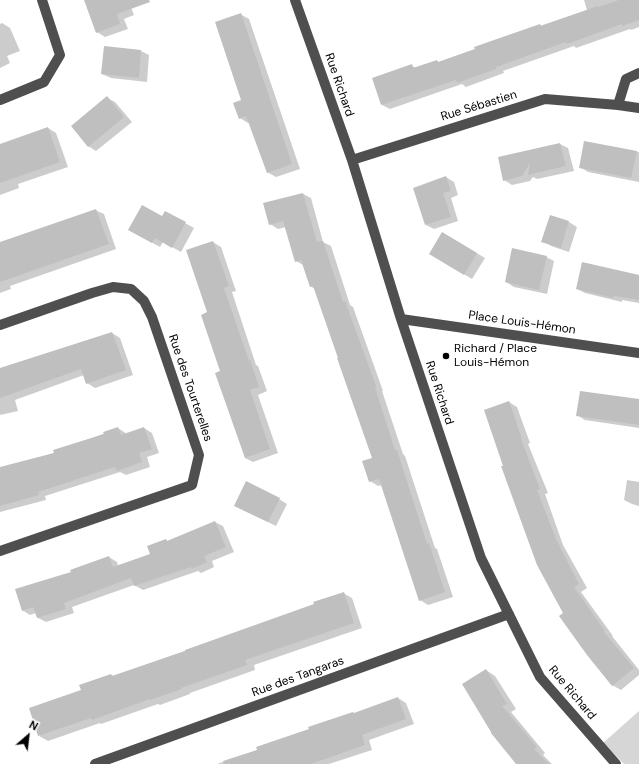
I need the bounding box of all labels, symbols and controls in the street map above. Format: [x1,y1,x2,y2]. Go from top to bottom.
street label: Rue Richard [321,51,357,119]
street label: Rue Sébastien [439,88,519,124]
street label: Place Louis-Hémon [467,308,577,338]
street label: Rue des Tourterelles [165,333,215,443]
place label: Richard / Place Louis-Hémon [454,342,537,370]
marker: Richard / Place Louis-Hémon [441,351,451,361]
street label: Rue Richard [422,359,456,427]
street label: Rue des Tangaras [250,654,346,700]
street label: Rue Richard [545,663,599,723]
north arrow [8,716,48,756]
text: N [27,717,40,733]

